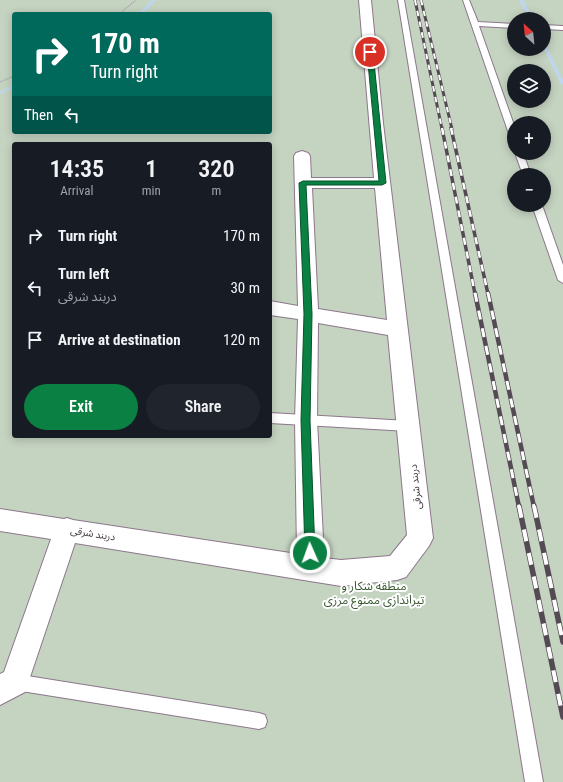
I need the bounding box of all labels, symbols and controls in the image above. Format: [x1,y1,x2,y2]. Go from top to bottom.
north arrow [507,12,551,56]
map controls [507,12,551,212]
text: 170 m [90,27,160,60]
icon: right [24,28,76,80]
pin [353,35,387,69]
icon: arrive [359,41,381,63]
text: Turn right [90,61,158,82]
button: layers [507,64,551,108]
icon: left [61,104,83,126]
text: Then [24,106,53,124]
button: + [507,116,551,160]
text: 14:35 [50,155,104,183]
text: 1 [145,155,157,183]
text: 320 [198,155,234,183]
button: − [507,168,551,212]
text: Arrival [60,183,93,198]
text: min [142,183,161,198]
text: m [211,183,221,198]
icon: right [24,225,46,247]
text: Turn right [58,227,117,245]
text: 170 m [223,227,260,245]
text: Turn left [58,265,109,283]
icon: left [24,277,46,299]
text: 30 m [230,279,260,297]
text: دربند شرقی [58,289,117,304]
icon: arrive [24,329,46,351]
text: Arrive at destination [58,331,181,349]
text: 120 m [223,331,260,349]
button: Exit [24,384,138,430]
button: Share [146,384,260,430]
street label: دربند شرقی [408,464,424,510]
street label: دربند شرقی [70,525,116,543]
position arrow [289,532,331,574]
park label: منطقه شکار و تیراندازی ممنوع مرزی [324,579,425,609]

